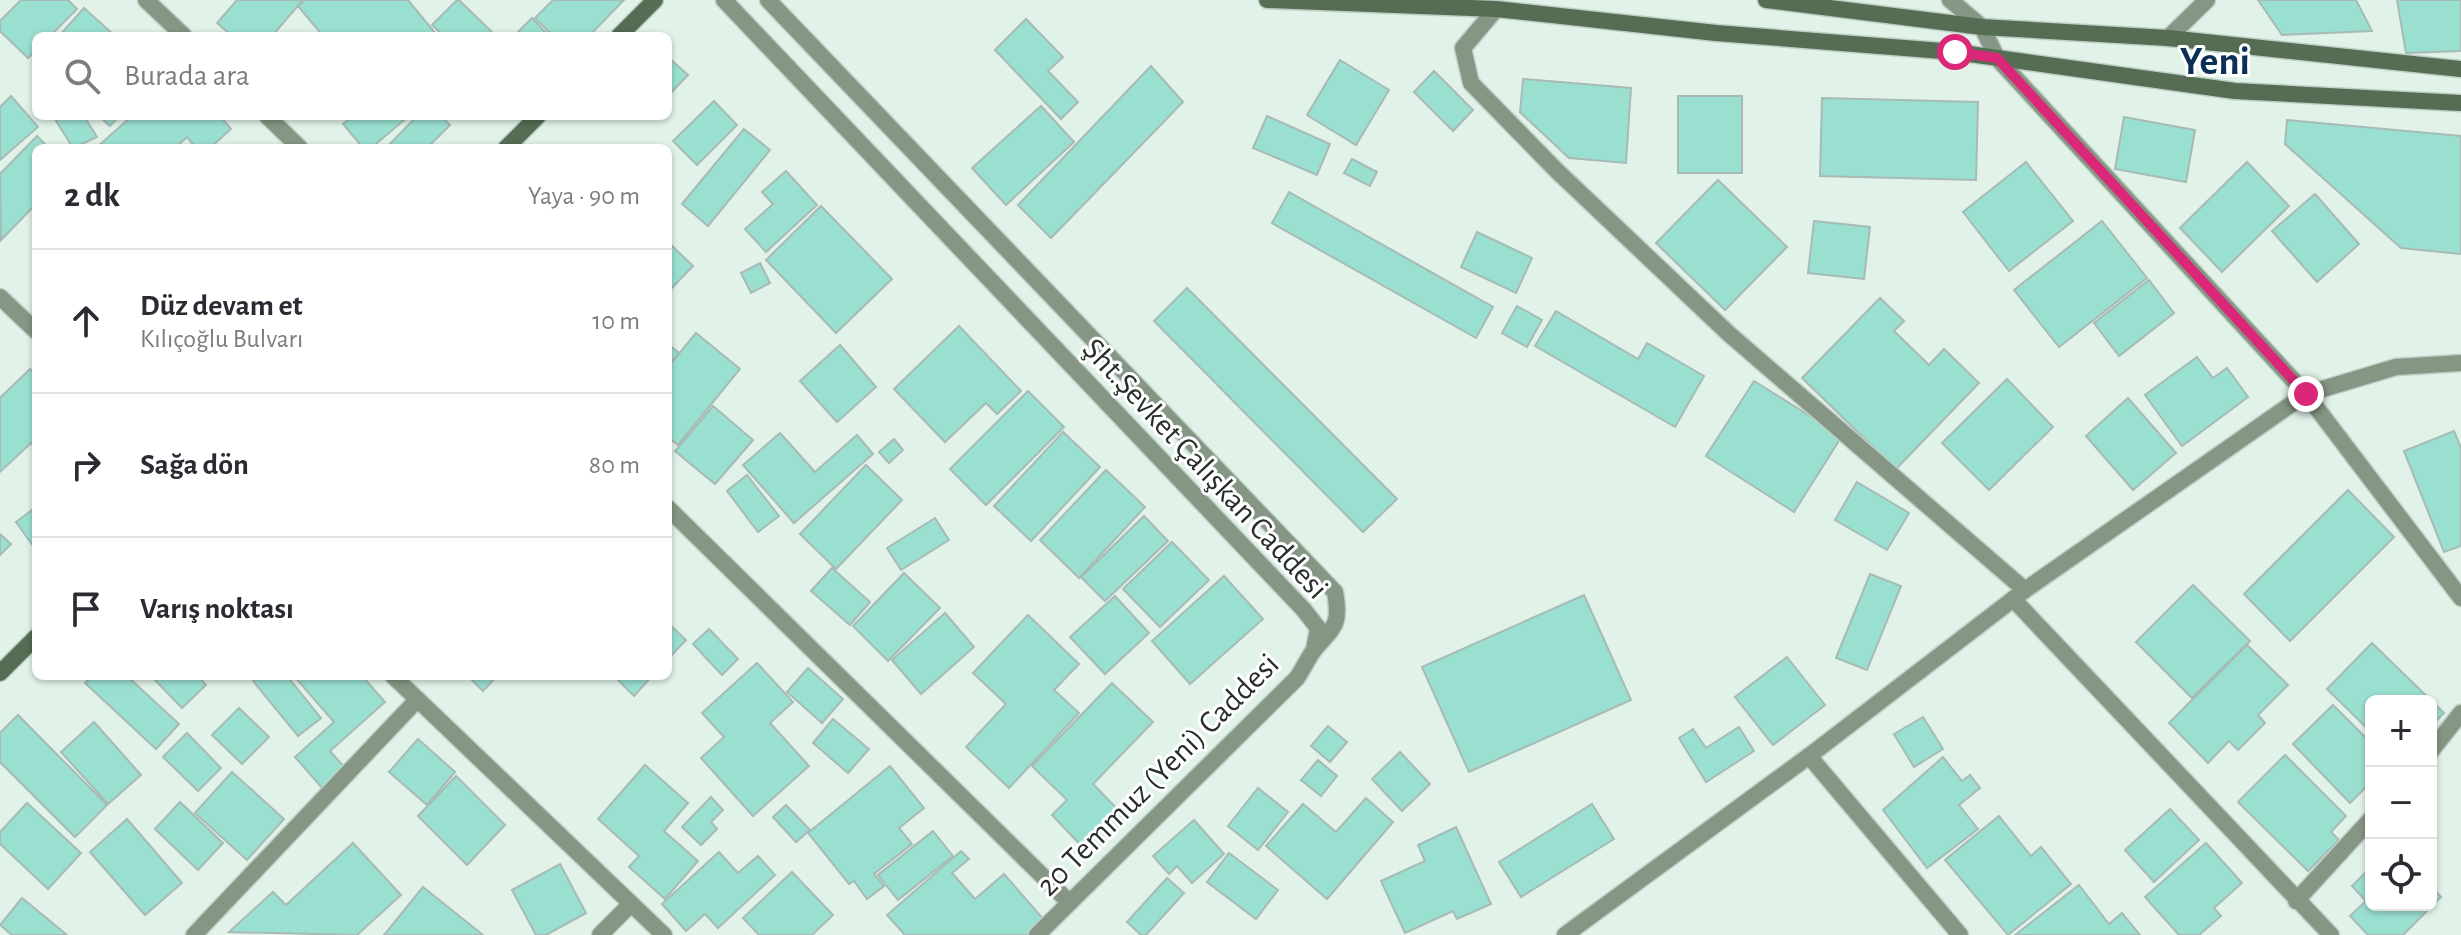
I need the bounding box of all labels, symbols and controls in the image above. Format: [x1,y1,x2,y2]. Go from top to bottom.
search box [32,32,672,120]
route start [1937,34,1973,70]
district label: Yeni [2180,42,2250,82]
icon: search [60,54,104,98]
text: Burada ara [124,61,250,91]
text: 2 dk [64,179,120,213]
text: Yaya · 90 m [528,183,640,209]
text: Düz devam et [140,291,303,321]
icon: ahead [64,299,108,343]
text: 10 m [592,308,640,334]
text: Kılıçoğlu Bulvarı [140,326,303,352]
street label: Şht.Şevket Çalışkan Caddesi [1077,332,1334,605]
route end [2288,376,2324,412]
icon: right [64,443,108,487]
text: Sağa dön [140,450,249,480]
text: 80 m [589,452,640,478]
icon: arrive [64,587,108,631]
text: Varış noktası [140,594,294,624]
street label: 20 Temmuz (Yeni) Caddesi [1031,648,1285,902]
map controls [2365,695,2437,911]
button: + [2365,695,2437,767]
button: − [2365,767,2437,839]
button: locate [2365,839,2437,911]

